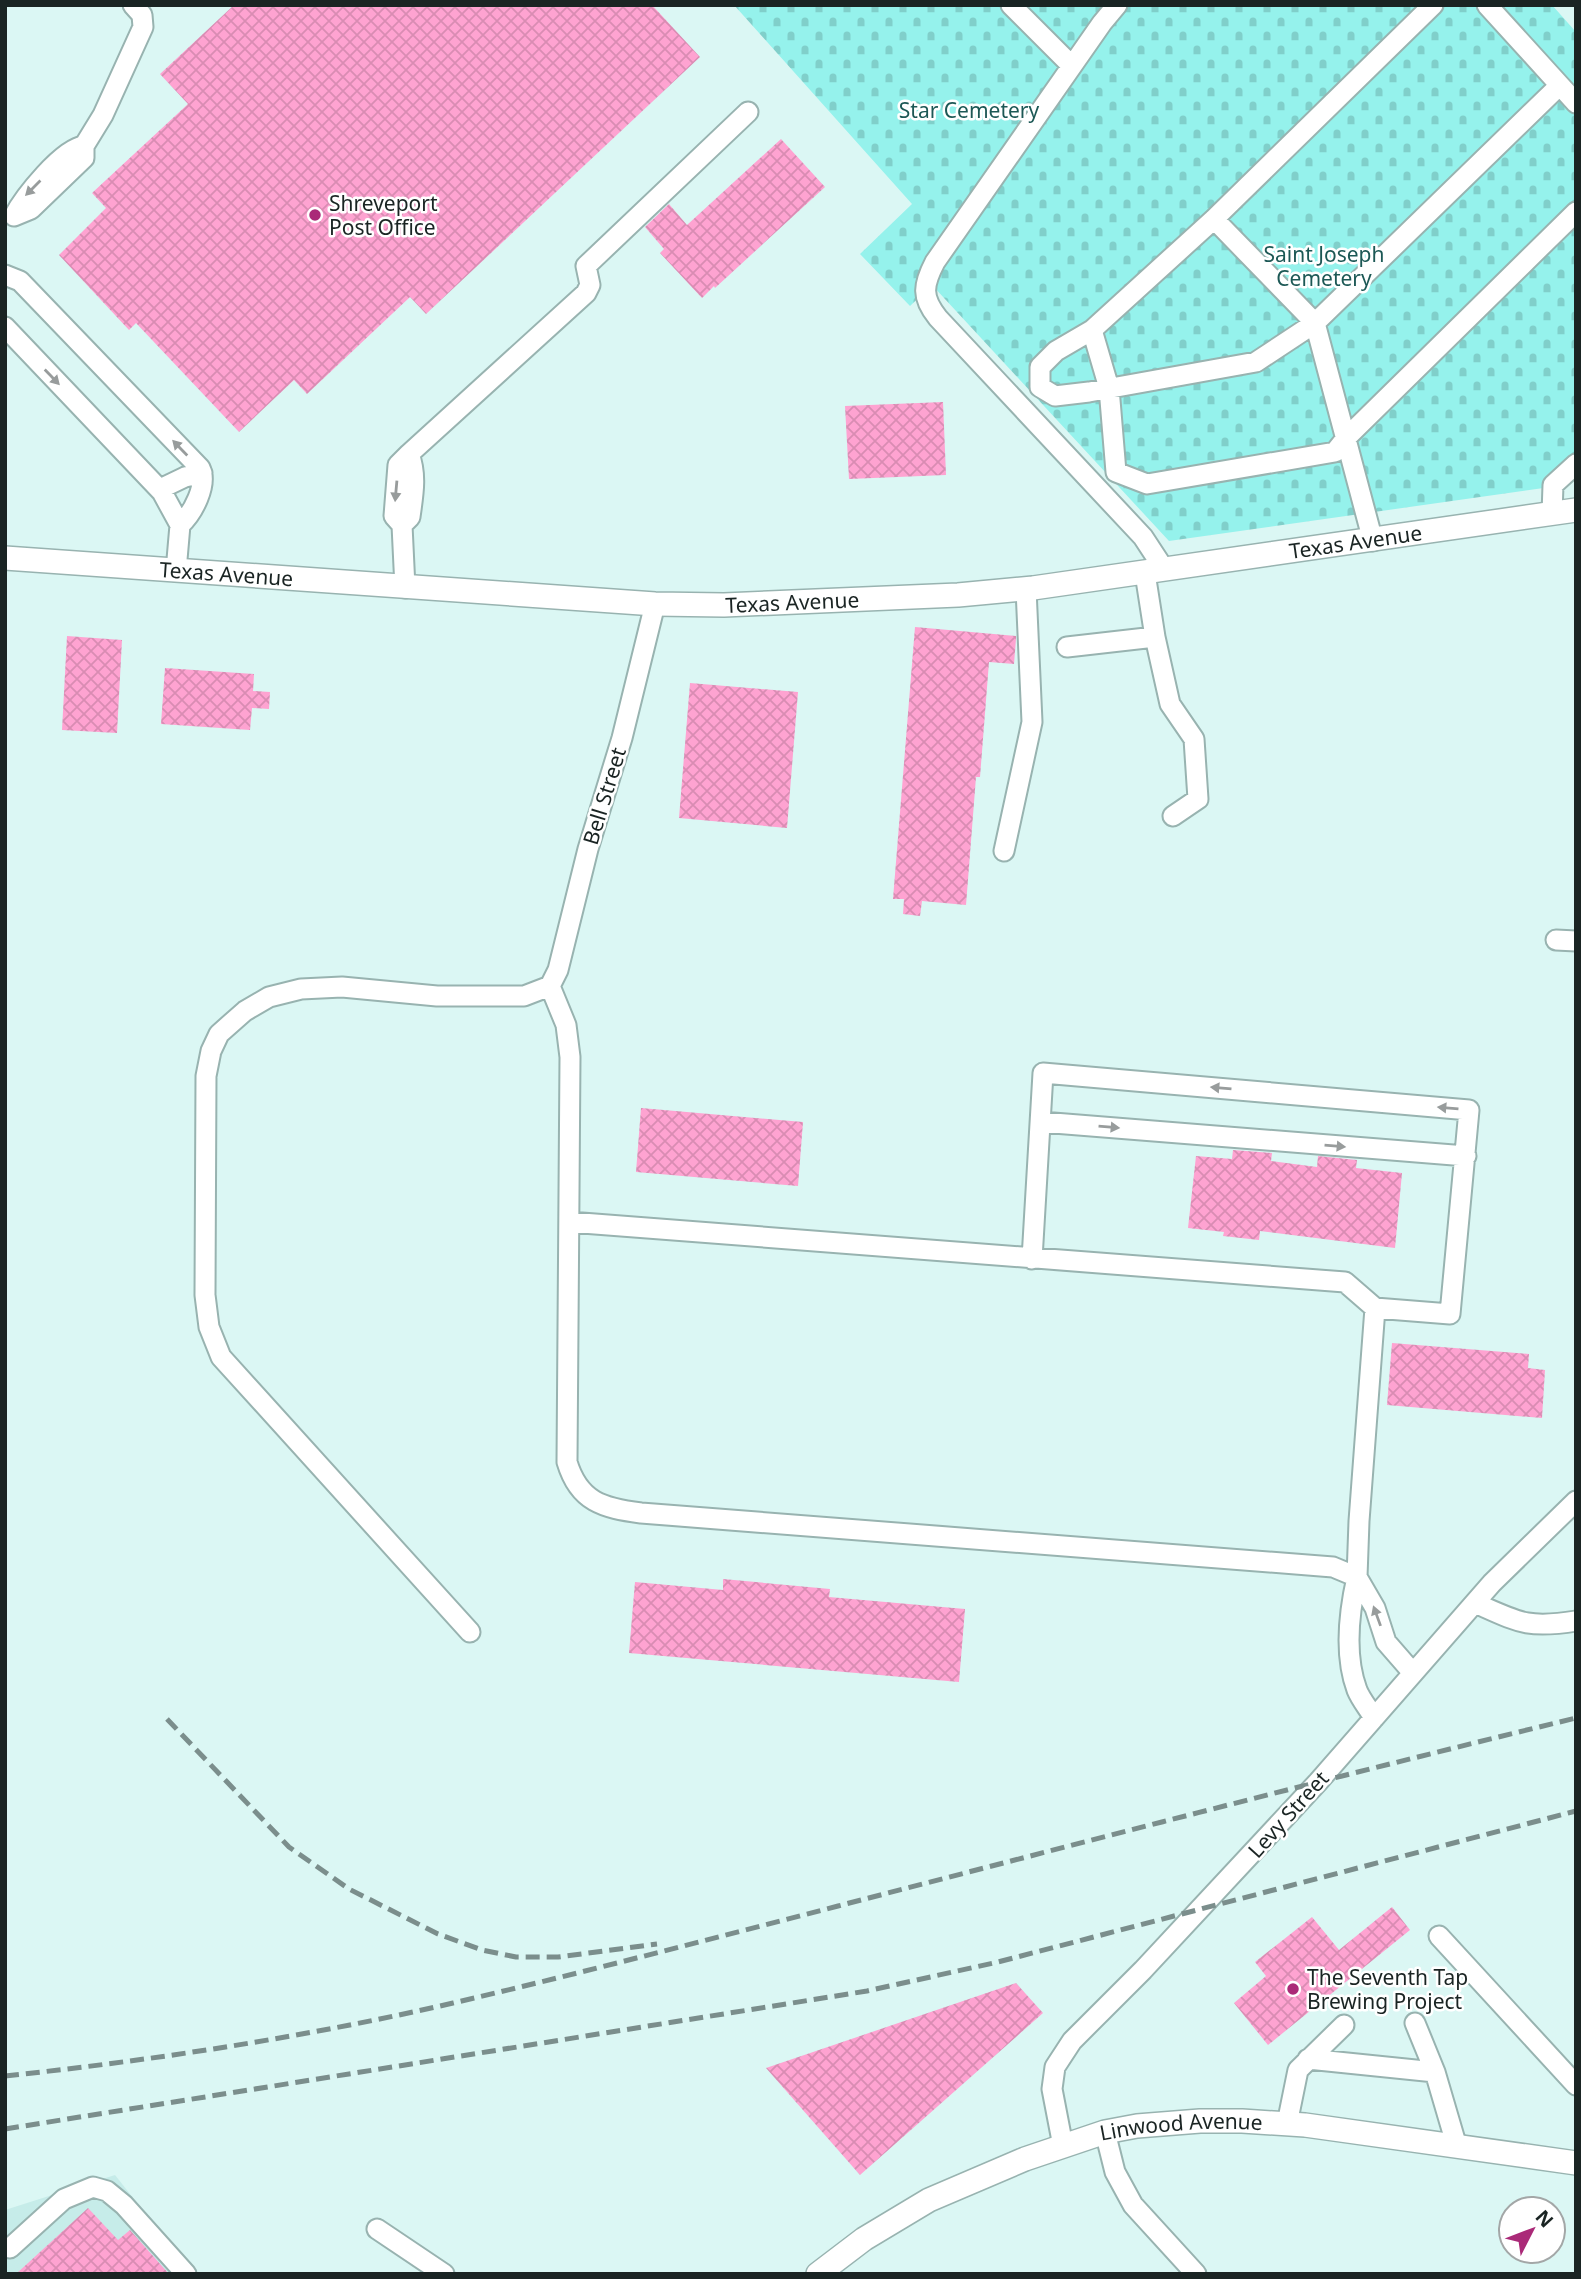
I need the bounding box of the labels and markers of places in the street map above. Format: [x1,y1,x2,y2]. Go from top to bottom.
place label: Shreveport Post Office [329,189,438,241]
marker: Shreveport Post Office [307,207,323,223]
place label: The Seventh Tap Brewing Project [1307,1963,1468,2015]
marker: The Seventh Tap Brewing Project [1285,1981,1301,1997]

